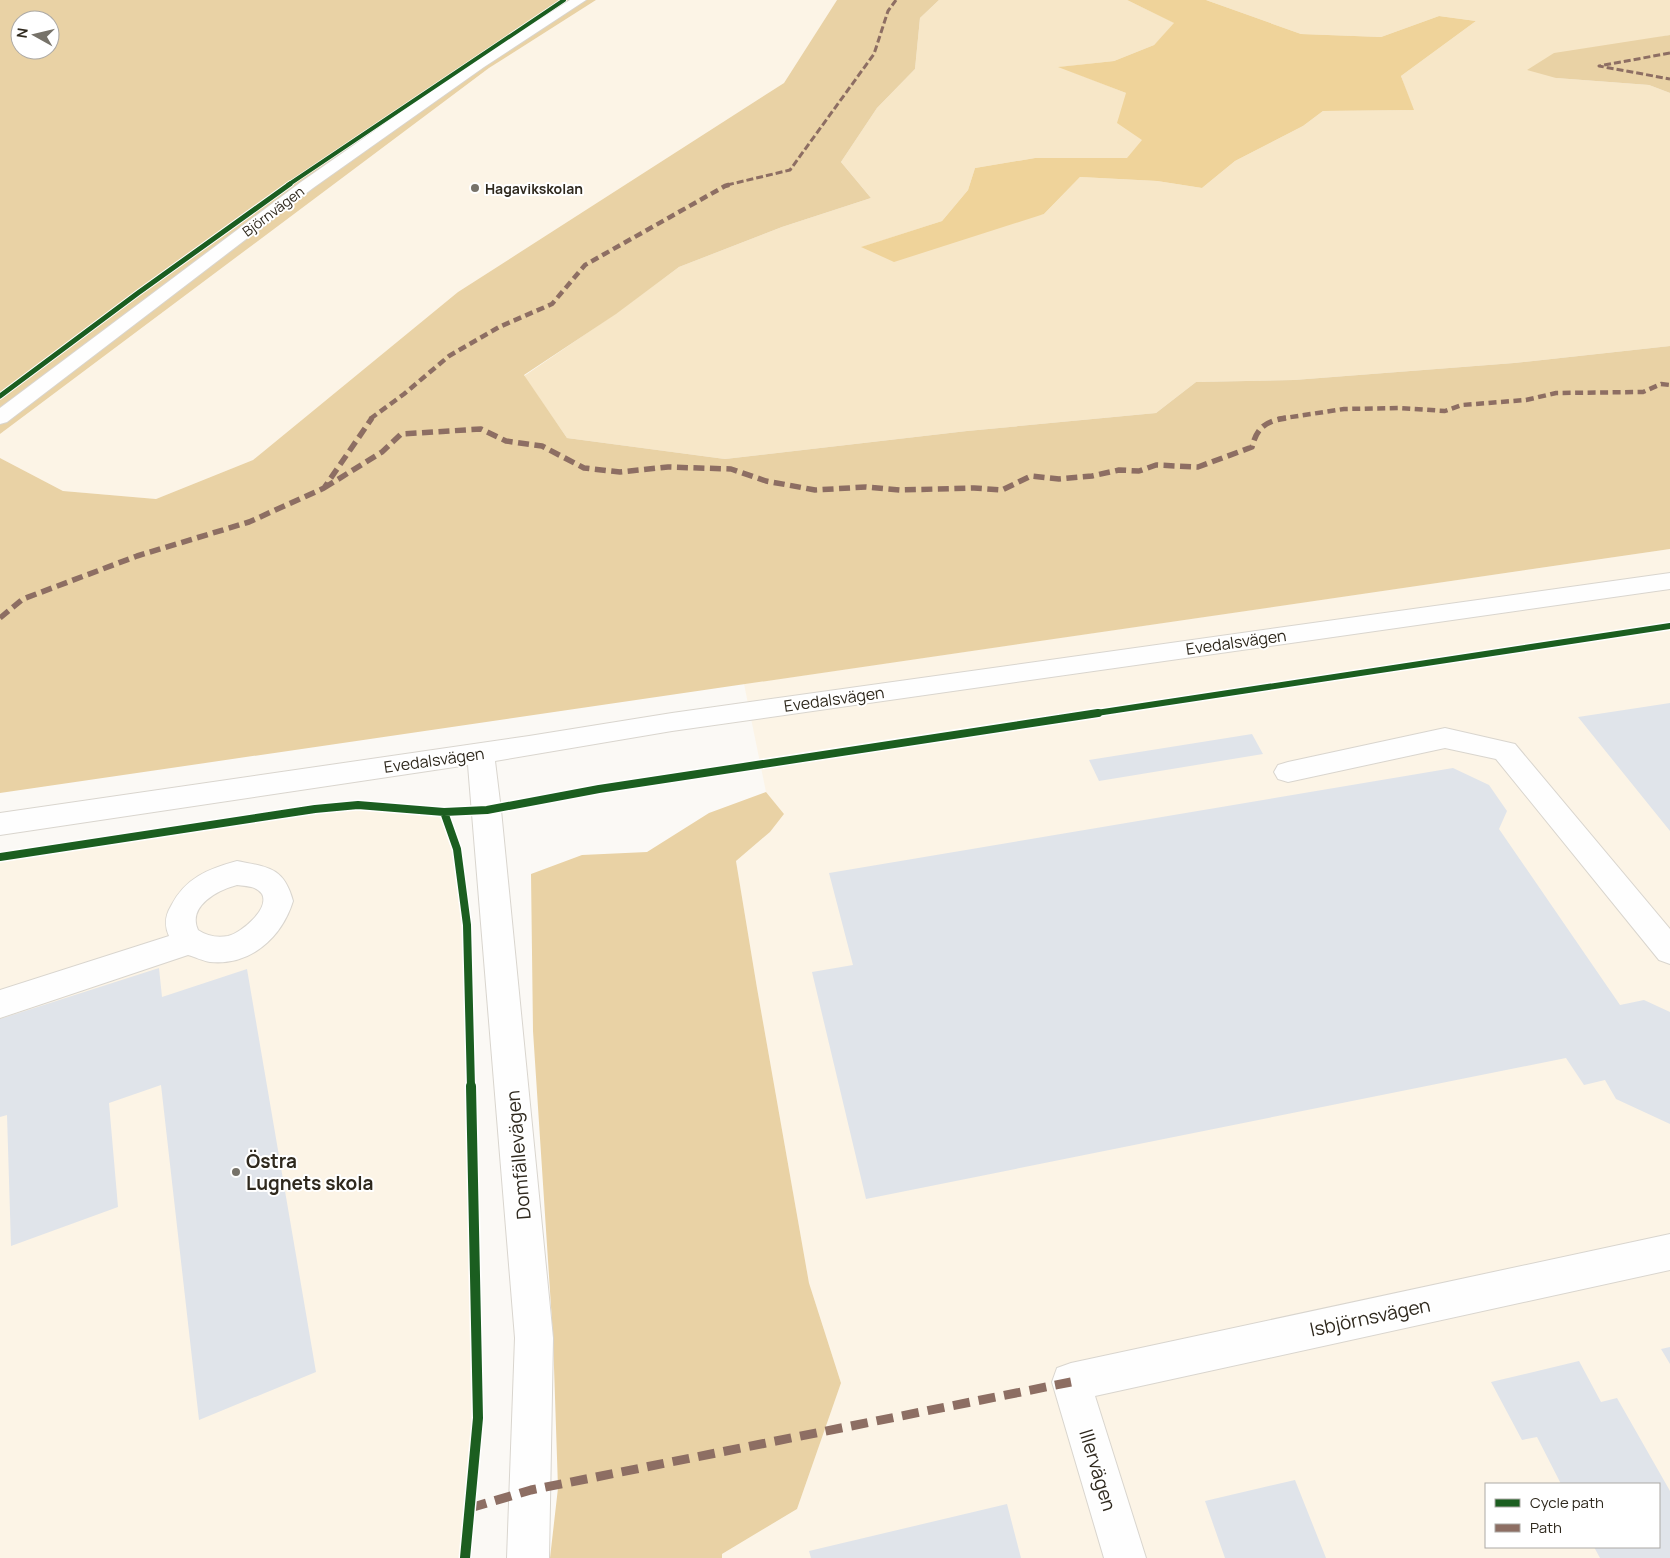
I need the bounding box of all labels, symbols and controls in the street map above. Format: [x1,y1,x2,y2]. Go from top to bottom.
north arrow [10,10,60,60]
text: N [12,27,32,39]
place label: Hagavikskolan [485,179,583,198]
street label: Björnvägen [238,182,308,240]
marker: Hagavikskolan [469,182,481,194]
street label: Evedalsvägen [1184,624,1288,660]
street label: Evedalsvägen [782,681,886,717]
street label: Evedalsvägen [382,742,486,778]
street label: Domfällevägen [499,1089,537,1221]
place label: Östra Lugnets skola [246,1148,374,1196]
marker: Östra Lugnets skola [230,1166,242,1178]
street label: Isbjörnsvägen [1307,1292,1433,1342]
street label: Illervägen [1073,1426,1123,1514]
legend [1485,1483,1660,1548]
text: Cycle path [1530,1492,1604,1513]
text: Path [1530,1517,1562,1538]

